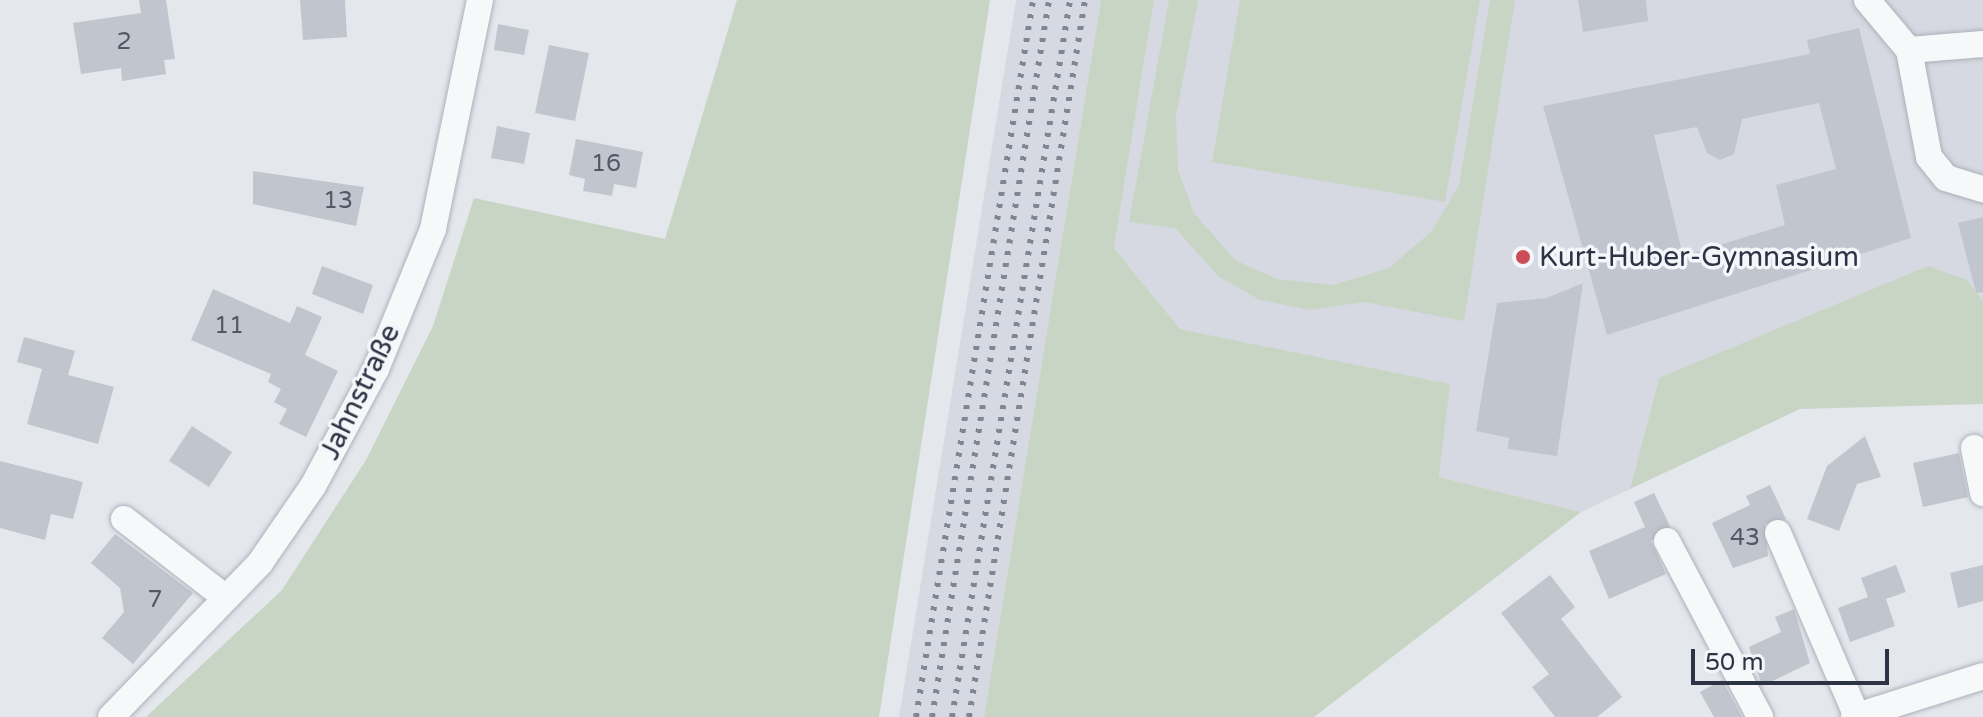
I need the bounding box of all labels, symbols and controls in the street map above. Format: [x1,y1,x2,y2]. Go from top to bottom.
house number: 2 [116,28,132,56]
house number: 16 [591,150,621,178]
house number: 13 [323,187,353,215]
place label: Kurt-Huber-Gymnasium [1539,240,1859,274]
marker: Kurt-Huber-Gymnasium [1514,248,1532,266]
house number: 11 [214,312,244,340]
street label: Jahnstraße [313,319,407,465]
house number: 43 [1730,524,1760,552]
house number: 7 [147,586,163,614]
scale bar [1695,633,1893,683]
text: 50 m [1705,648,1763,677]

